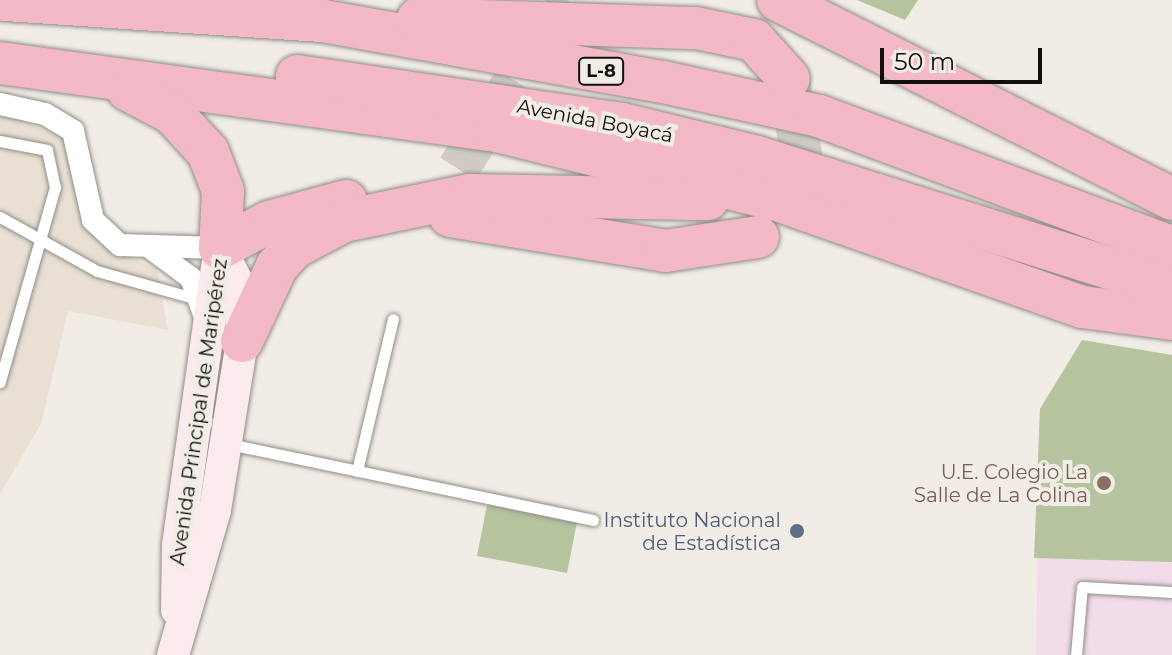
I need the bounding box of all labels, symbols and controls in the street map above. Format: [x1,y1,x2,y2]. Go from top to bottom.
scale bar [884,32,1046,82]
text: 50 m [894,47,955,76]
road number: L-8 [577,57,625,85]
street label: Avenida Boyacá [515,94,675,148]
street label: Avenida Principal de Maripérez [166,257,232,567]
place label: U.E. Colegio La Salle de La Colina [914,460,1088,507]
marker: U.E. Colegio La Salle de La Colina [1095,474,1113,492]
place label: Instituto Nacional de Estadística [603,508,781,555]
marker: Instituto Nacional de Estadística [788,522,806,540]

